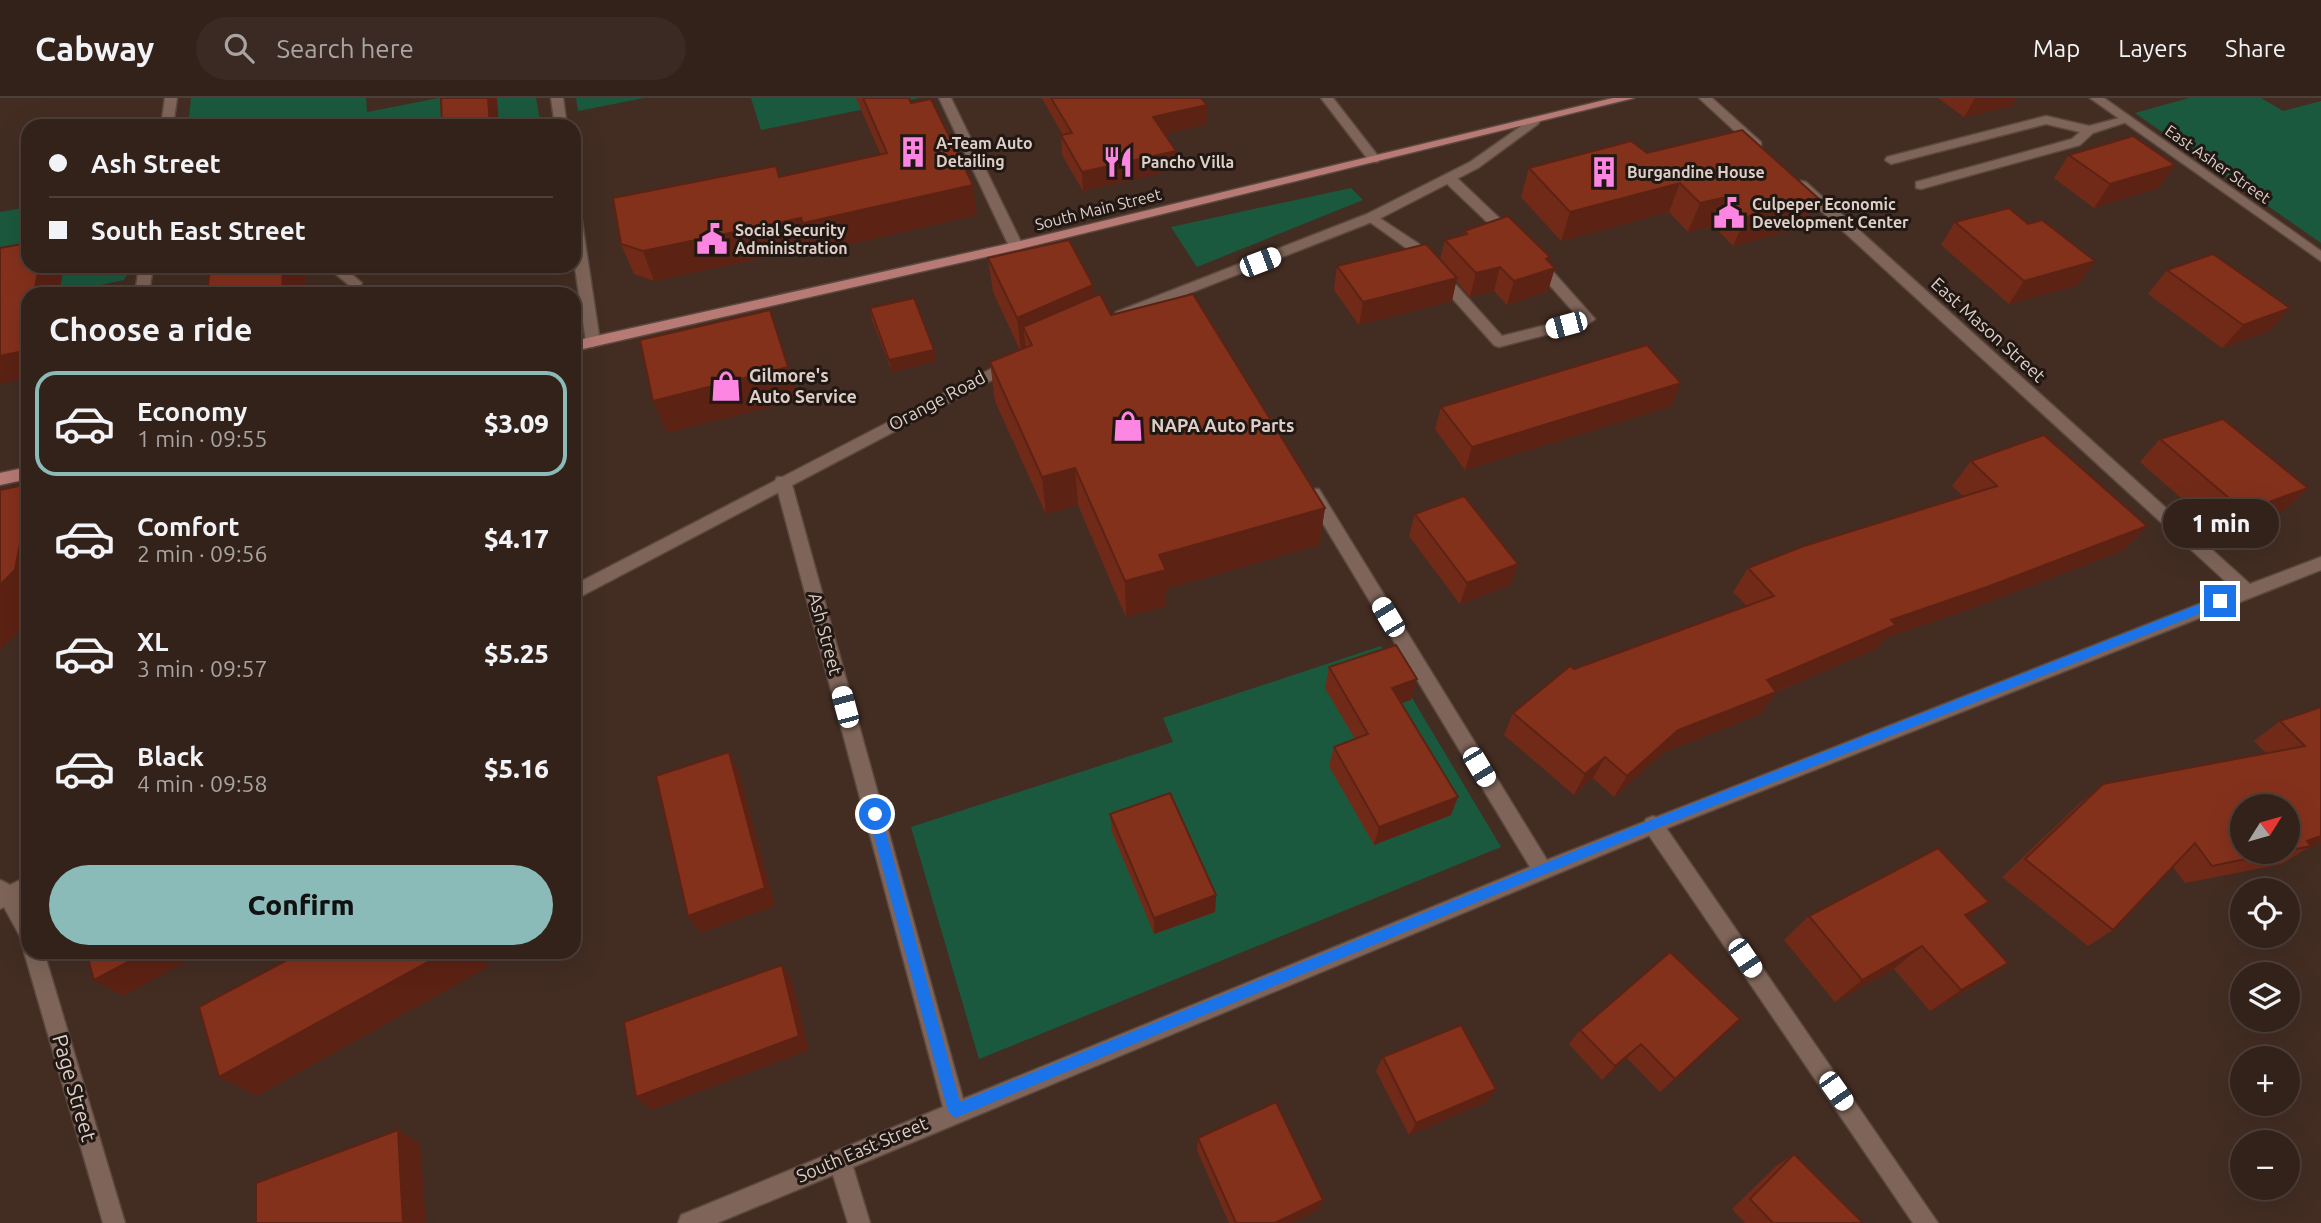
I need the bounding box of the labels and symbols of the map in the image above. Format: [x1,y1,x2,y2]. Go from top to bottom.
street label: East Asher Street [2162,121,2275,207]
place label: A-Team Auto Detailing [936,134,1033,170]
building icon: A-Team Auto Detailing [896,135,930,169]
restaurant icon: Pancho Villa [1101,145,1135,179]
place label: Pancho Villa [1141,153,1234,171]
building icon: Burgandine House [1587,155,1621,189]
place label: Burgandine House [1627,163,1765,181]
street label: South Main Street [1033,184,1164,233]
place label: Culpeper Economic Development Center [1752,195,1909,231]
public building icon: Culpeper Economic Development Center [1712,196,1746,230]
place label: Social Security Administration [735,221,848,257]
public building icon: Social Security Administration [695,222,729,256]
car [1237,245,1284,279]
street label: East Mason Street [1928,273,2050,386]
car [1543,309,1590,341]
place label: Gilmore's Auto Service [749,365,857,406]
street label: Orange Road [885,366,988,434]
shop icon: Gilmore's Auto Service [709,369,743,403]
shop icon: NAPA Auto Parts [1111,409,1145,443]
place label: NAPA Auto Parts [1151,415,1295,435]
callout: 1 min [2162,500,2278,548]
route end [2204,585,2236,617]
street label: Ash Street [805,590,847,677]
car [1369,594,1408,640]
car [830,684,861,730]
car [1460,744,1499,790]
north arrow [2230,794,2300,864]
route start [859,798,891,830]
car [1725,935,1766,981]
street label: Page Street [48,1031,102,1144]
car [1816,1068,1857,1114]
street label: South East Street [793,1112,930,1186]

